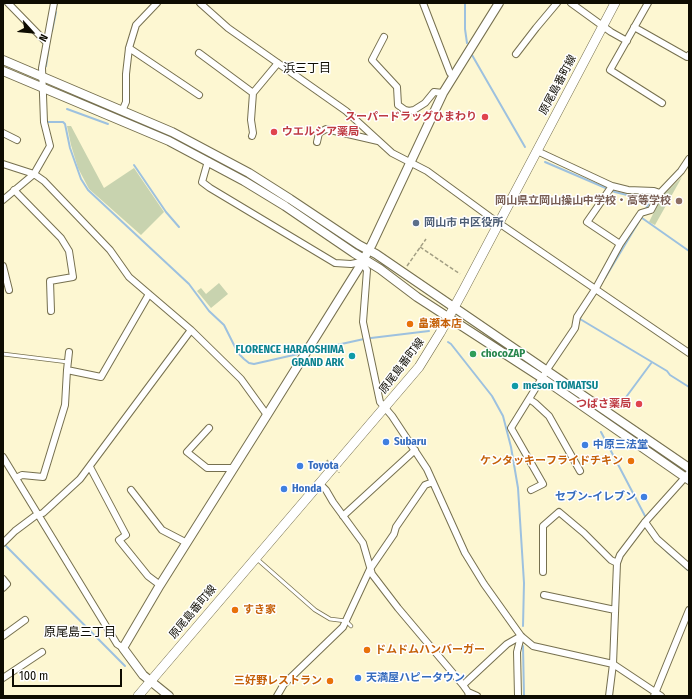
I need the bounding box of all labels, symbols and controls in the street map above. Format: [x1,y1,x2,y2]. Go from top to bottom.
north arrow [12,12,52,52]
text: N [36,32,50,44]
street label: 原尾島番町線 [537,53,579,117]
district label: 浜三丁目 [283,62,331,76]
place label: スーパードラッグひまわり [345,110,477,124]
marker: スーパードラッグひまわり [480,112,490,122]
place label: ウエルシア薬局 [282,125,359,139]
marker: ウエルシア薬局 [269,127,279,137]
place label: 岡山県立岡山操山中学校・高等学校 [495,194,671,208]
marker: 岡山県立岡山操山中学校・高等学校 [674,196,684,206]
place label: 岡山市 中区役所 [424,216,503,230]
marker: 岡山市 中区役所 [411,218,421,228]
place label: 畠瀬本店 [418,317,462,331]
marker: 畠瀬本店 [405,319,415,329]
street label: 原尾島番町線 [377,336,427,396]
place label: FLORENCE HARAOSHIMA GRAND ARK [236,343,344,369]
place label: chocoZAP [481,347,525,361]
marker: chocoZAP [468,349,478,359]
marker: FLORENCE HARAOSHIMA GRAND ARK [347,351,357,361]
place label: meson TOMATSU [523,379,598,393]
marker: meson TOMATSU [510,381,520,391]
place label: つばさ薬局 [576,397,631,411]
marker: つばさ薬局 [634,399,644,409]
place label: Subaru [394,435,427,449]
marker: Subaru [381,437,391,447]
place label: 中原三法堂 [593,438,648,452]
marker: 中原三法堂 [580,440,590,450]
place label: ケンタッキーフライドチキン [480,454,623,468]
marker: ケンタッキーフライドチキン [626,456,636,466]
place label: Toyota [308,459,339,473]
marker: Toyota [295,461,305,471]
place label: Honda [292,482,322,496]
marker: Honda [279,484,289,494]
place label: セブン-イレブン [555,490,636,504]
marker: セブン-イレブン [639,492,649,502]
street label: 原尾島番町線 [167,582,219,642]
place label: すき家 [243,603,276,617]
marker: すき家 [230,605,240,615]
district label: 原尾島三丁目 [44,626,116,640]
place label: ドムドムハンバーガー [375,643,485,657]
marker: ドムドムハンバーガー [362,645,372,655]
scale bar [14,661,124,687]
text: 100 m [19,669,48,683]
place label: 天満屋ハピータウン [366,671,465,685]
marker: 天満屋ハピータウン [353,673,363,683]
place label: 三好野レストラン [234,674,322,688]
marker: 三好野レストラン [325,676,335,686]

